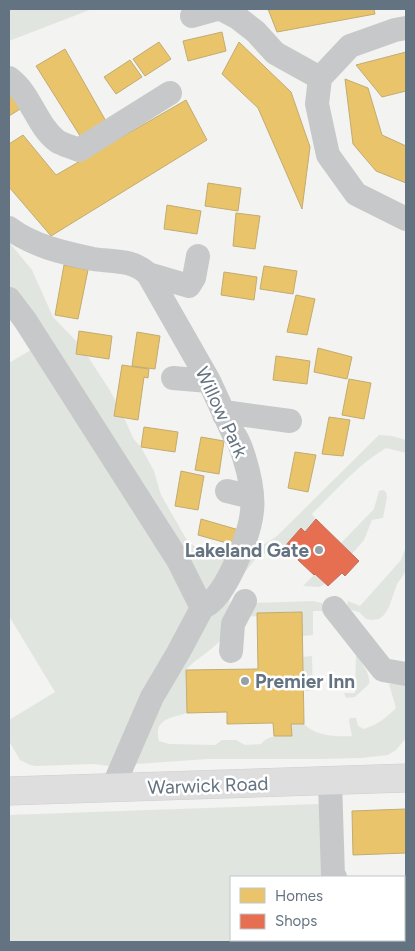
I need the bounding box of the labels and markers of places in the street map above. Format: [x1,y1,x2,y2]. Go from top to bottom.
place label: Lakeland Gate [185,539,309,562]
marker: Lakeland Gate [313,544,325,556]
place label: Premier Inn [255,670,355,693]
marker: Premier Inn [239,675,251,687]

